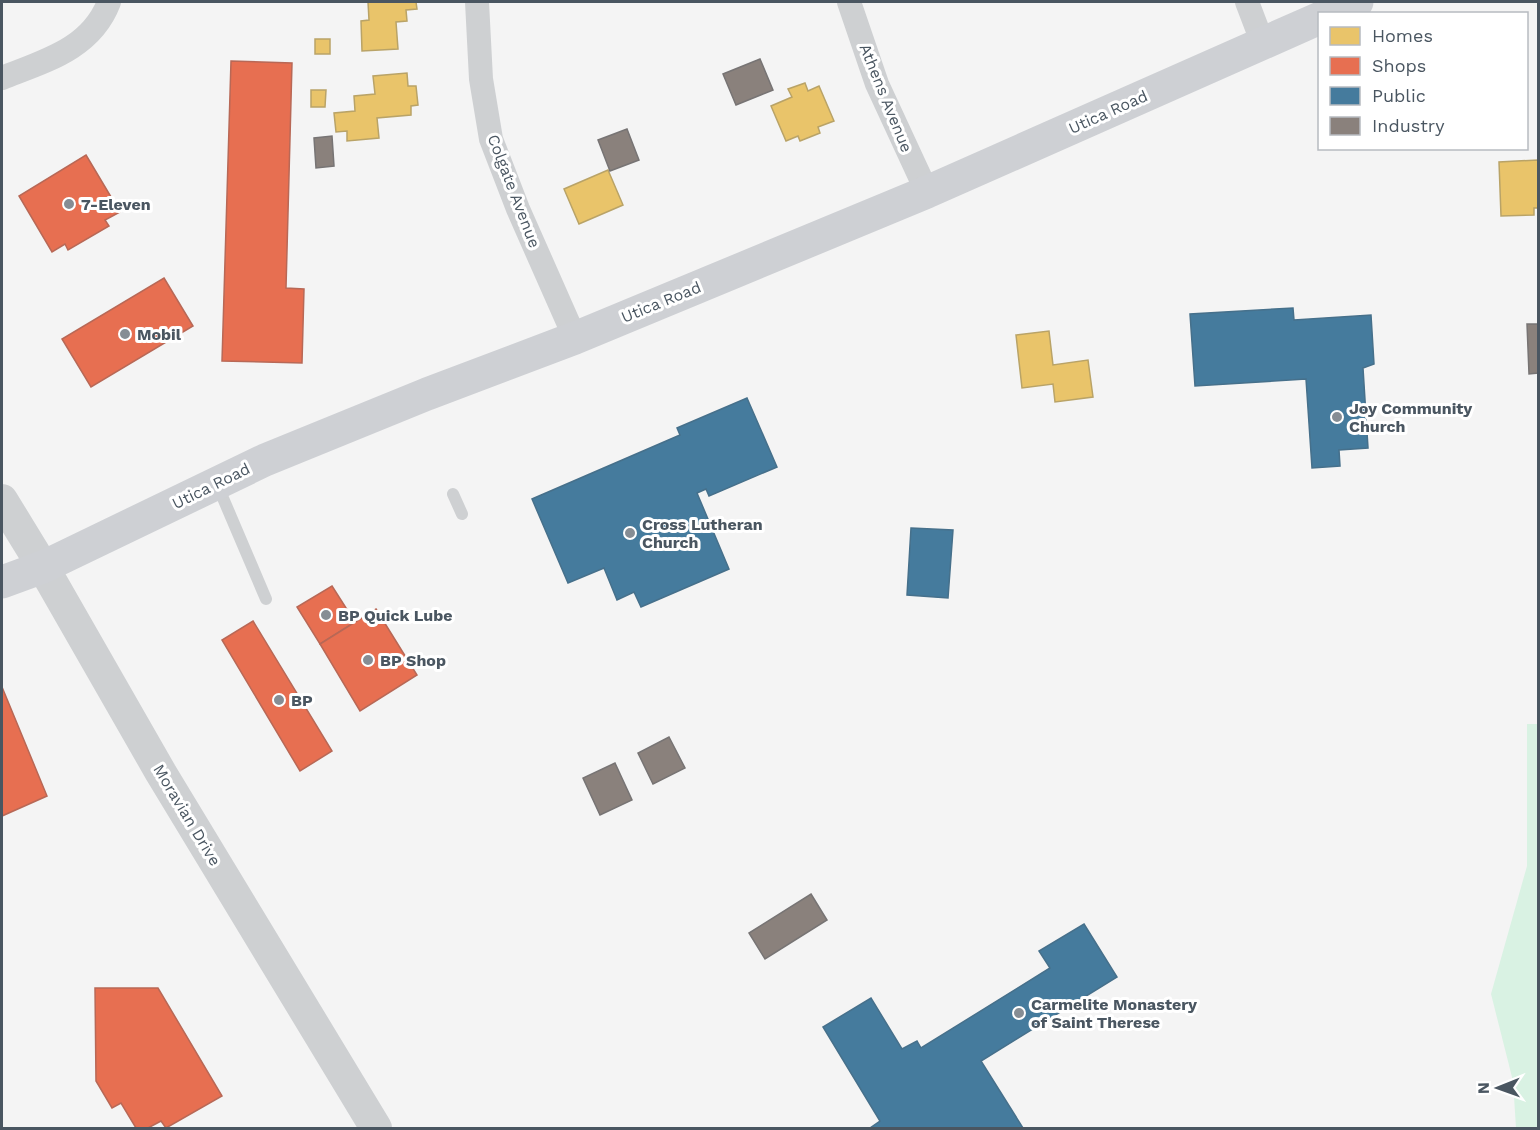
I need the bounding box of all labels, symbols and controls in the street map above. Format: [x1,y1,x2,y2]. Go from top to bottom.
legend [1318,12,1528,150]
text: Homes [1372,25,1433,46]
street label: Athens Avenue [856,41,916,155]
text: Shops [1372,55,1426,76]
text: Public [1372,85,1426,106]
street label: Utica Road [1066,86,1150,138]
text: Industry [1372,115,1445,136]
street label: Colgate Avenue [484,132,544,250]
place label: 7-Eleven [81,195,151,214]
marker: 7-Eleven [62,197,76,211]
street label: Utica Road [618,277,704,327]
place label: Mobil [137,325,182,344]
marker: Mobil [118,327,132,341]
place label: Joy Community Church [1349,399,1473,436]
marker: Joy Community Church [1330,410,1344,424]
street label: Utica Road [169,459,253,513]
place label: Cross Lutheran Church [642,515,763,552]
marker: Cross Lutheran Church [623,526,637,540]
place label: BP Quick Lube [338,606,453,625]
marker: BP Quick Lube [319,608,333,622]
place label: BP Shop [380,651,446,670]
marker: BP Shop [361,653,375,667]
place label: BP [291,691,313,710]
marker: BP [272,693,286,707]
street label: Moravian Drive [149,761,225,869]
place label: Carmelite Monastery of Saint Therese [1031,995,1198,1032]
marker: Carmelite Monastery of Saint Therese [1012,1006,1026,1020]
north arrow [1468,1058,1528,1118]
text: N [1474,1082,1493,1094]

